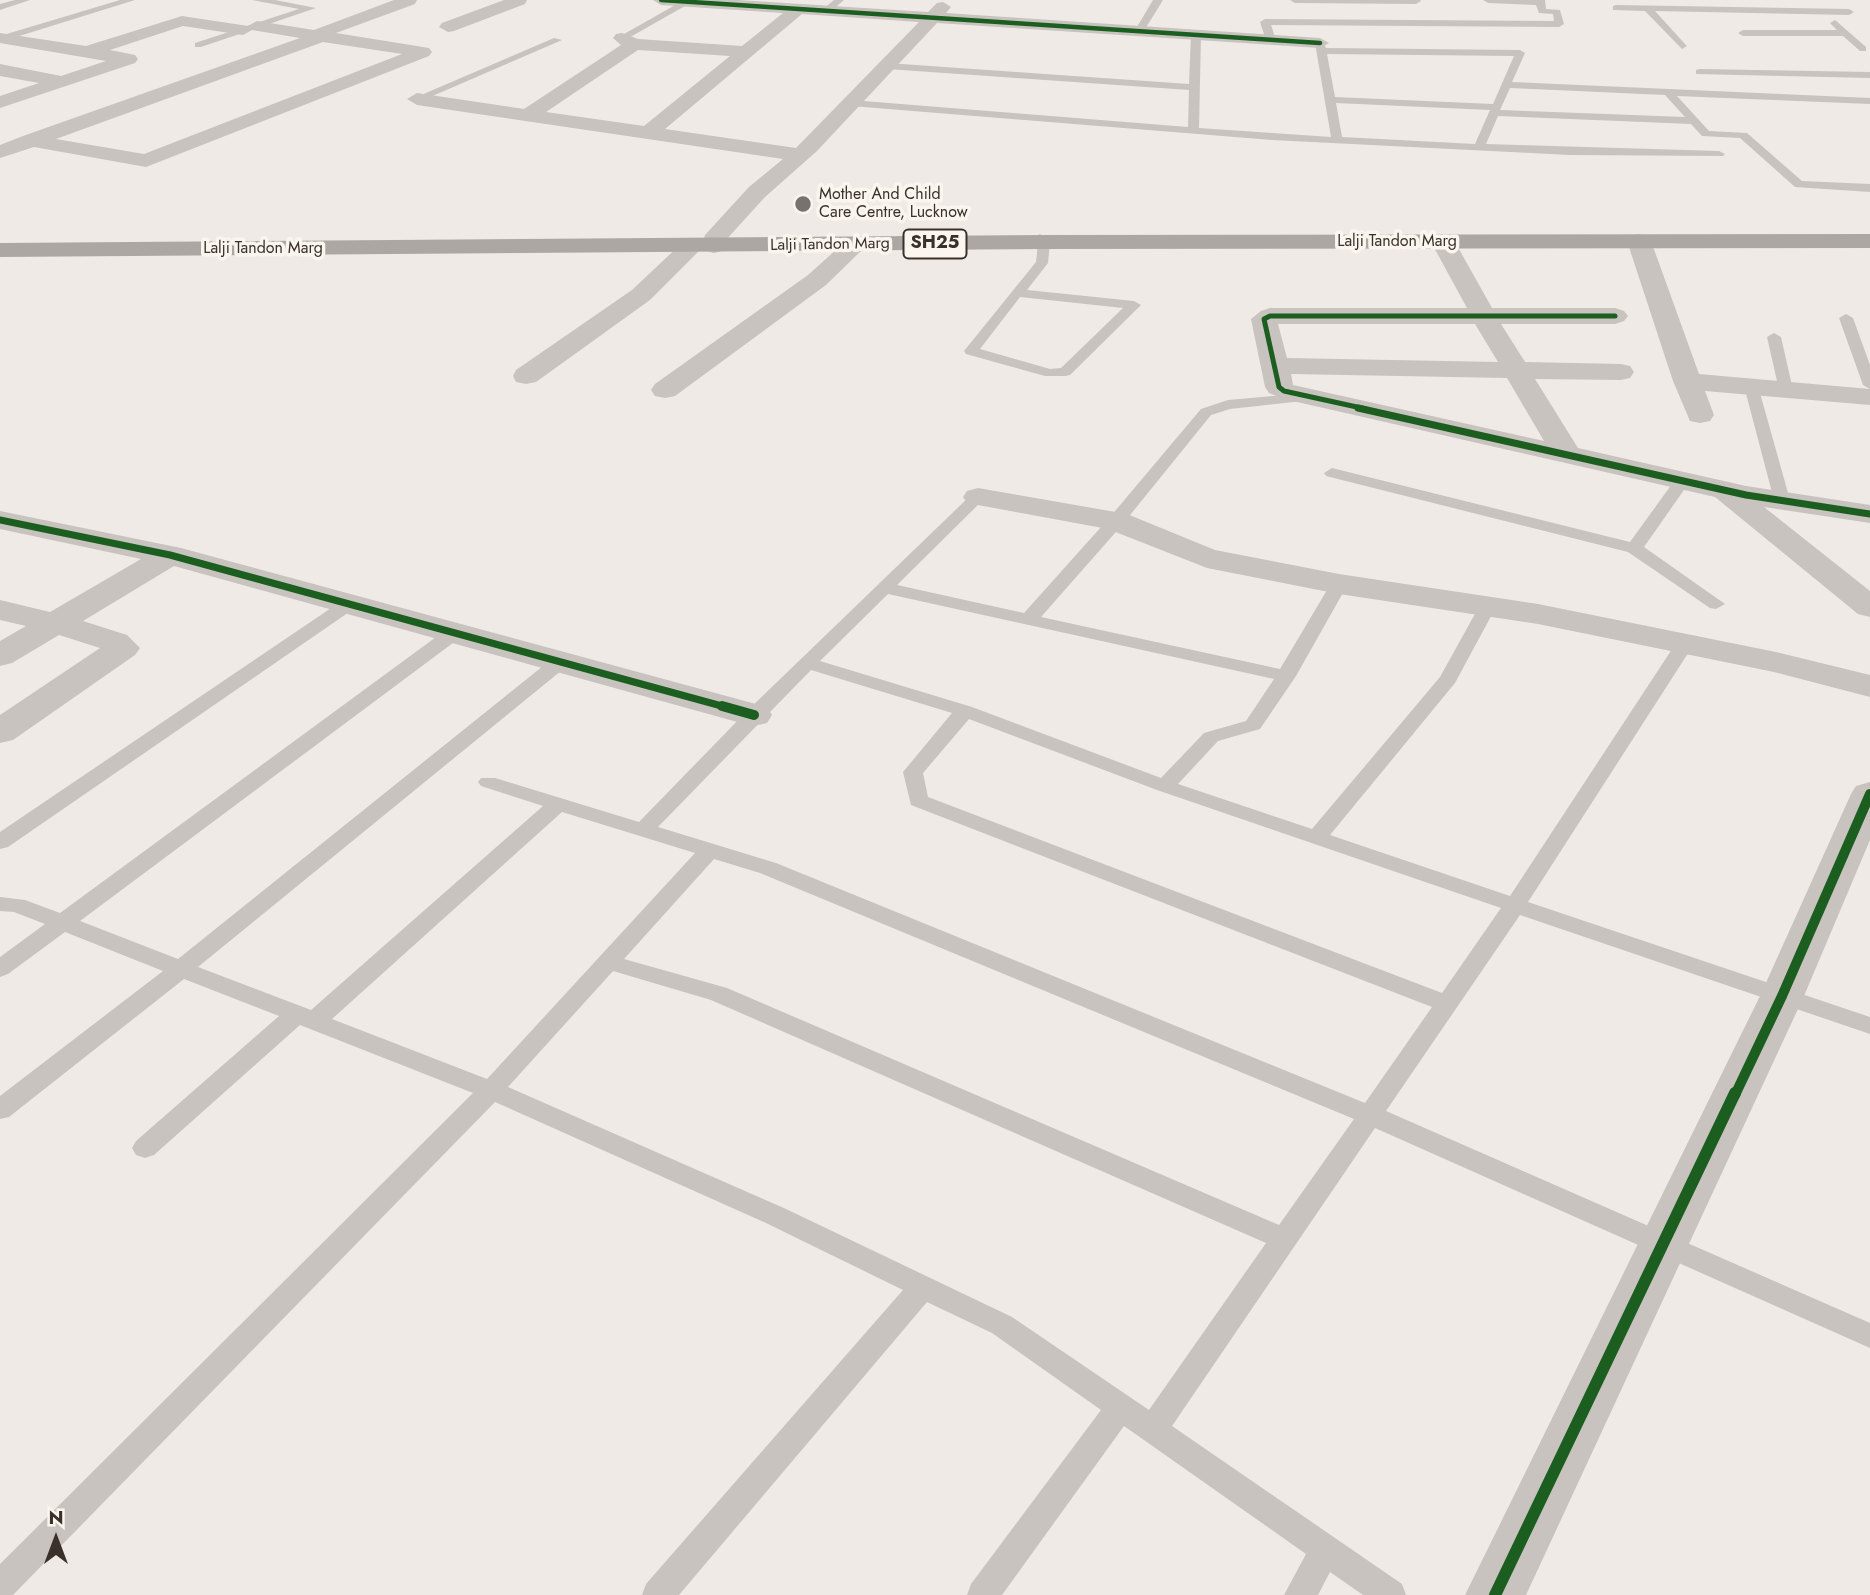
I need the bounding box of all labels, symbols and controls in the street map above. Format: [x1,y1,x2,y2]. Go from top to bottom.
place label: Mother And Child Care Centre, Lucknow [819,185,968,223]
marker: Mother And Child Care Centre, Lucknow [793,194,813,214]
road number: SH25 [904,230,967,258]
street label: Lalji Tandon Marg [1337,232,1457,252]
street label: Lalji Tandon Marg [770,234,890,256]
street label: Lalji Tandon Marg [203,239,323,259]
north arrow [21,1504,91,1574]
text: N [48,1504,64,1531]

